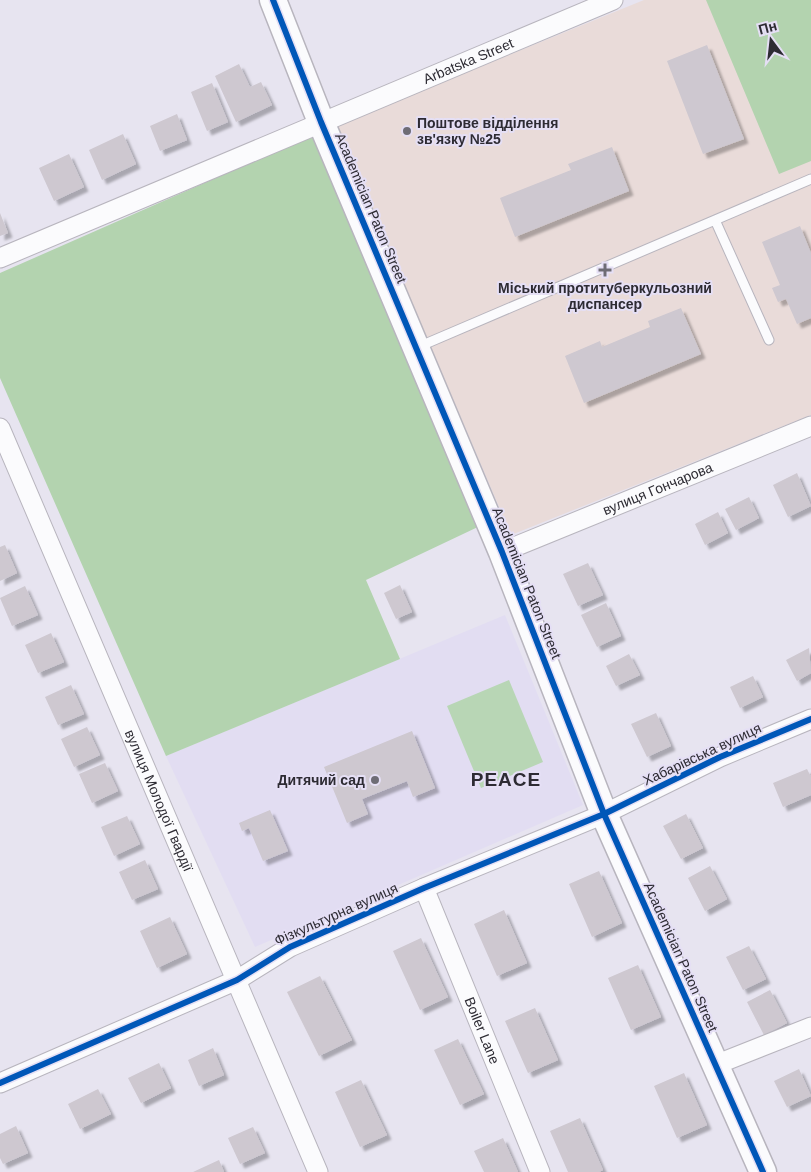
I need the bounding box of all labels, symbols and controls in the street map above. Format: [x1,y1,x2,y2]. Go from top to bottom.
north arrow [746,15,796,65]
text: Пн [757,17,779,38]
street label: Arbatska Street [421,35,516,87]
place label: Поштове відділення зв'язку №25 [417,115,558,147]
marker: Поштове відділення зв'язку №25 [401,125,413,137]
street label: Academician Paton Street [332,130,410,286]
marker: Міський протитуберкульозний диспансер [598,263,612,277]
place label: Міський протитуберкульозний диспансер [498,280,712,312]
street label: вулиця Гончарова [600,459,715,518]
street label: Academician Paton Street [489,505,565,661]
street label: Хабарівська вулиця [640,720,764,788]
street label: вулиця Молодої Гвардії [122,727,197,874]
district label: PEACE [471,769,541,790]
place label: Дитячий сад [278,772,365,788]
marker: Дитячий сад [369,774,381,786]
street label: Фізкультурна вулиця [272,880,400,948]
street label: Academician Paton Street [641,880,721,1034]
street label: Boiler Lane [461,995,503,1067]

